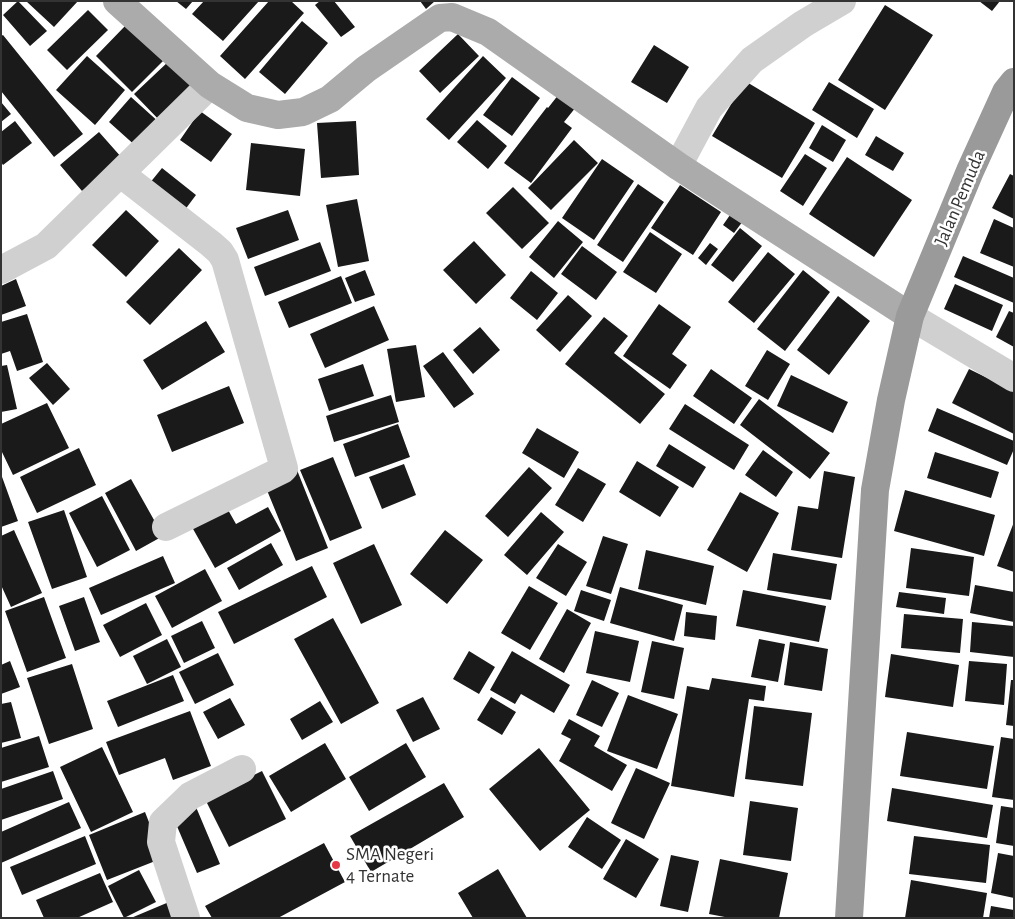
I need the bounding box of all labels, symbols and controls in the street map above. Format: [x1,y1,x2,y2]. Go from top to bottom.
street label: Jalan Pemuda [930,147,990,249]
place label: SMA Negeri 4 Ternate [346,843,434,887]
marker: SMA Negeri 4 Ternate [330,859,342,871]

